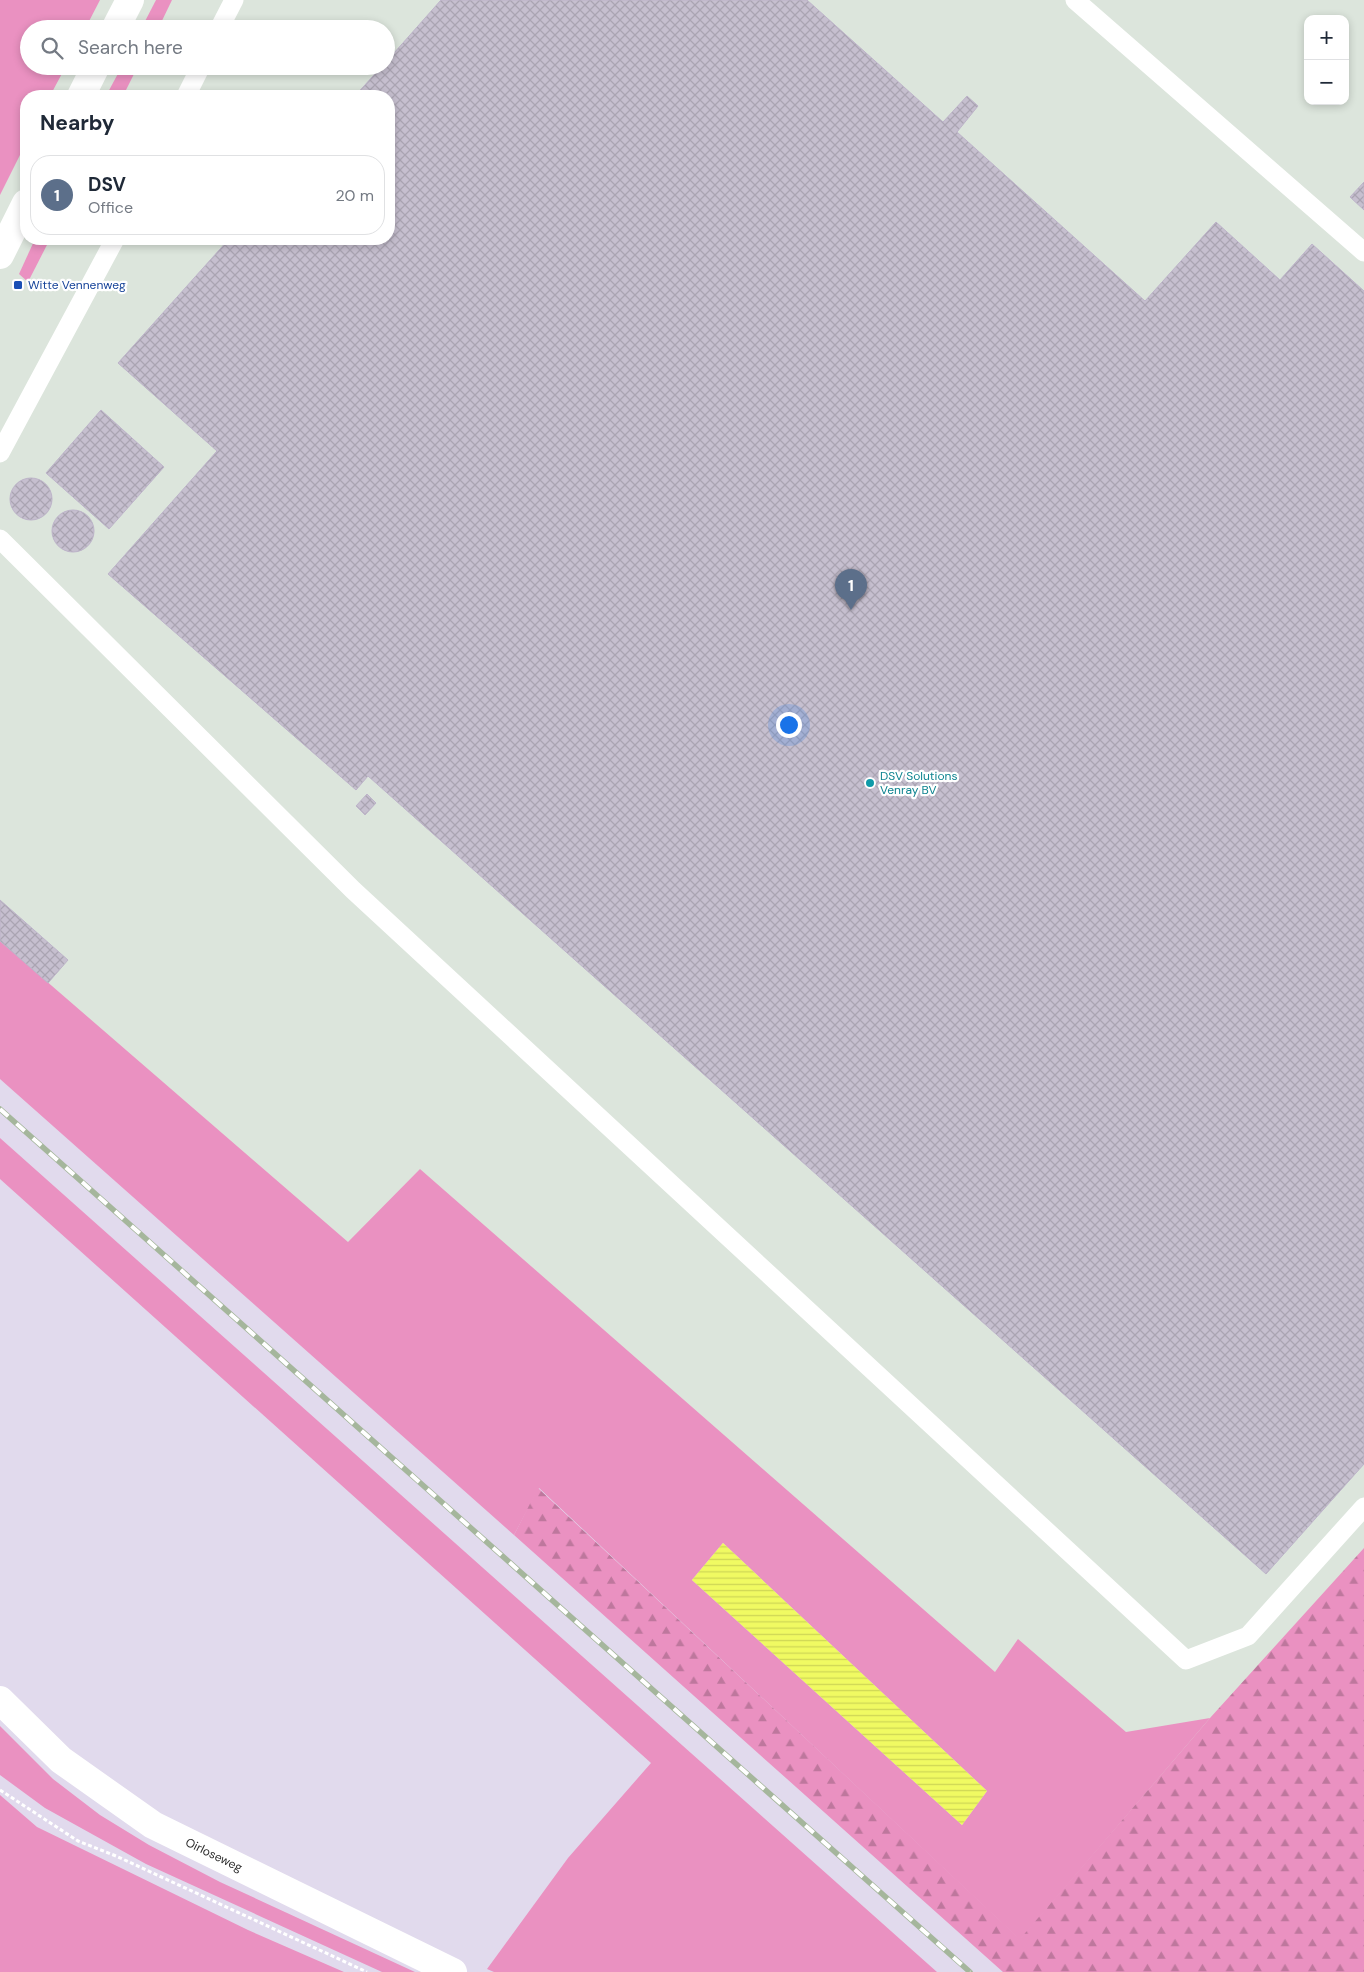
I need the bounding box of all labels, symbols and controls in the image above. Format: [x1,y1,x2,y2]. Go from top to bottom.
map controls [1304,15,1349,105]
button: + [1304,15,1349,60]
search box [20,20,395,75]
icon: search [38,34,66,62]
text: Search here [78,35,183,60]
button: − [1304,60,1349,105]
text: Nearby [40,109,114,137]
text: DSV [88,172,126,197]
text: 1 [54,185,60,206]
text: 20 m [335,185,374,206]
text: Office [88,197,133,218]
place label: Witte Vennenweg [28,277,126,293]
marker: Witte Vennenweg [12,279,24,291]
pin: 1 [835,569,867,610]
your location [776,712,802,738]
place label: DSV Solutions Venray BV [880,768,957,798]
marker: DSV Solutions Venray BV [864,777,876,789]
street label: Oirloseweg [183,1834,245,1876]

